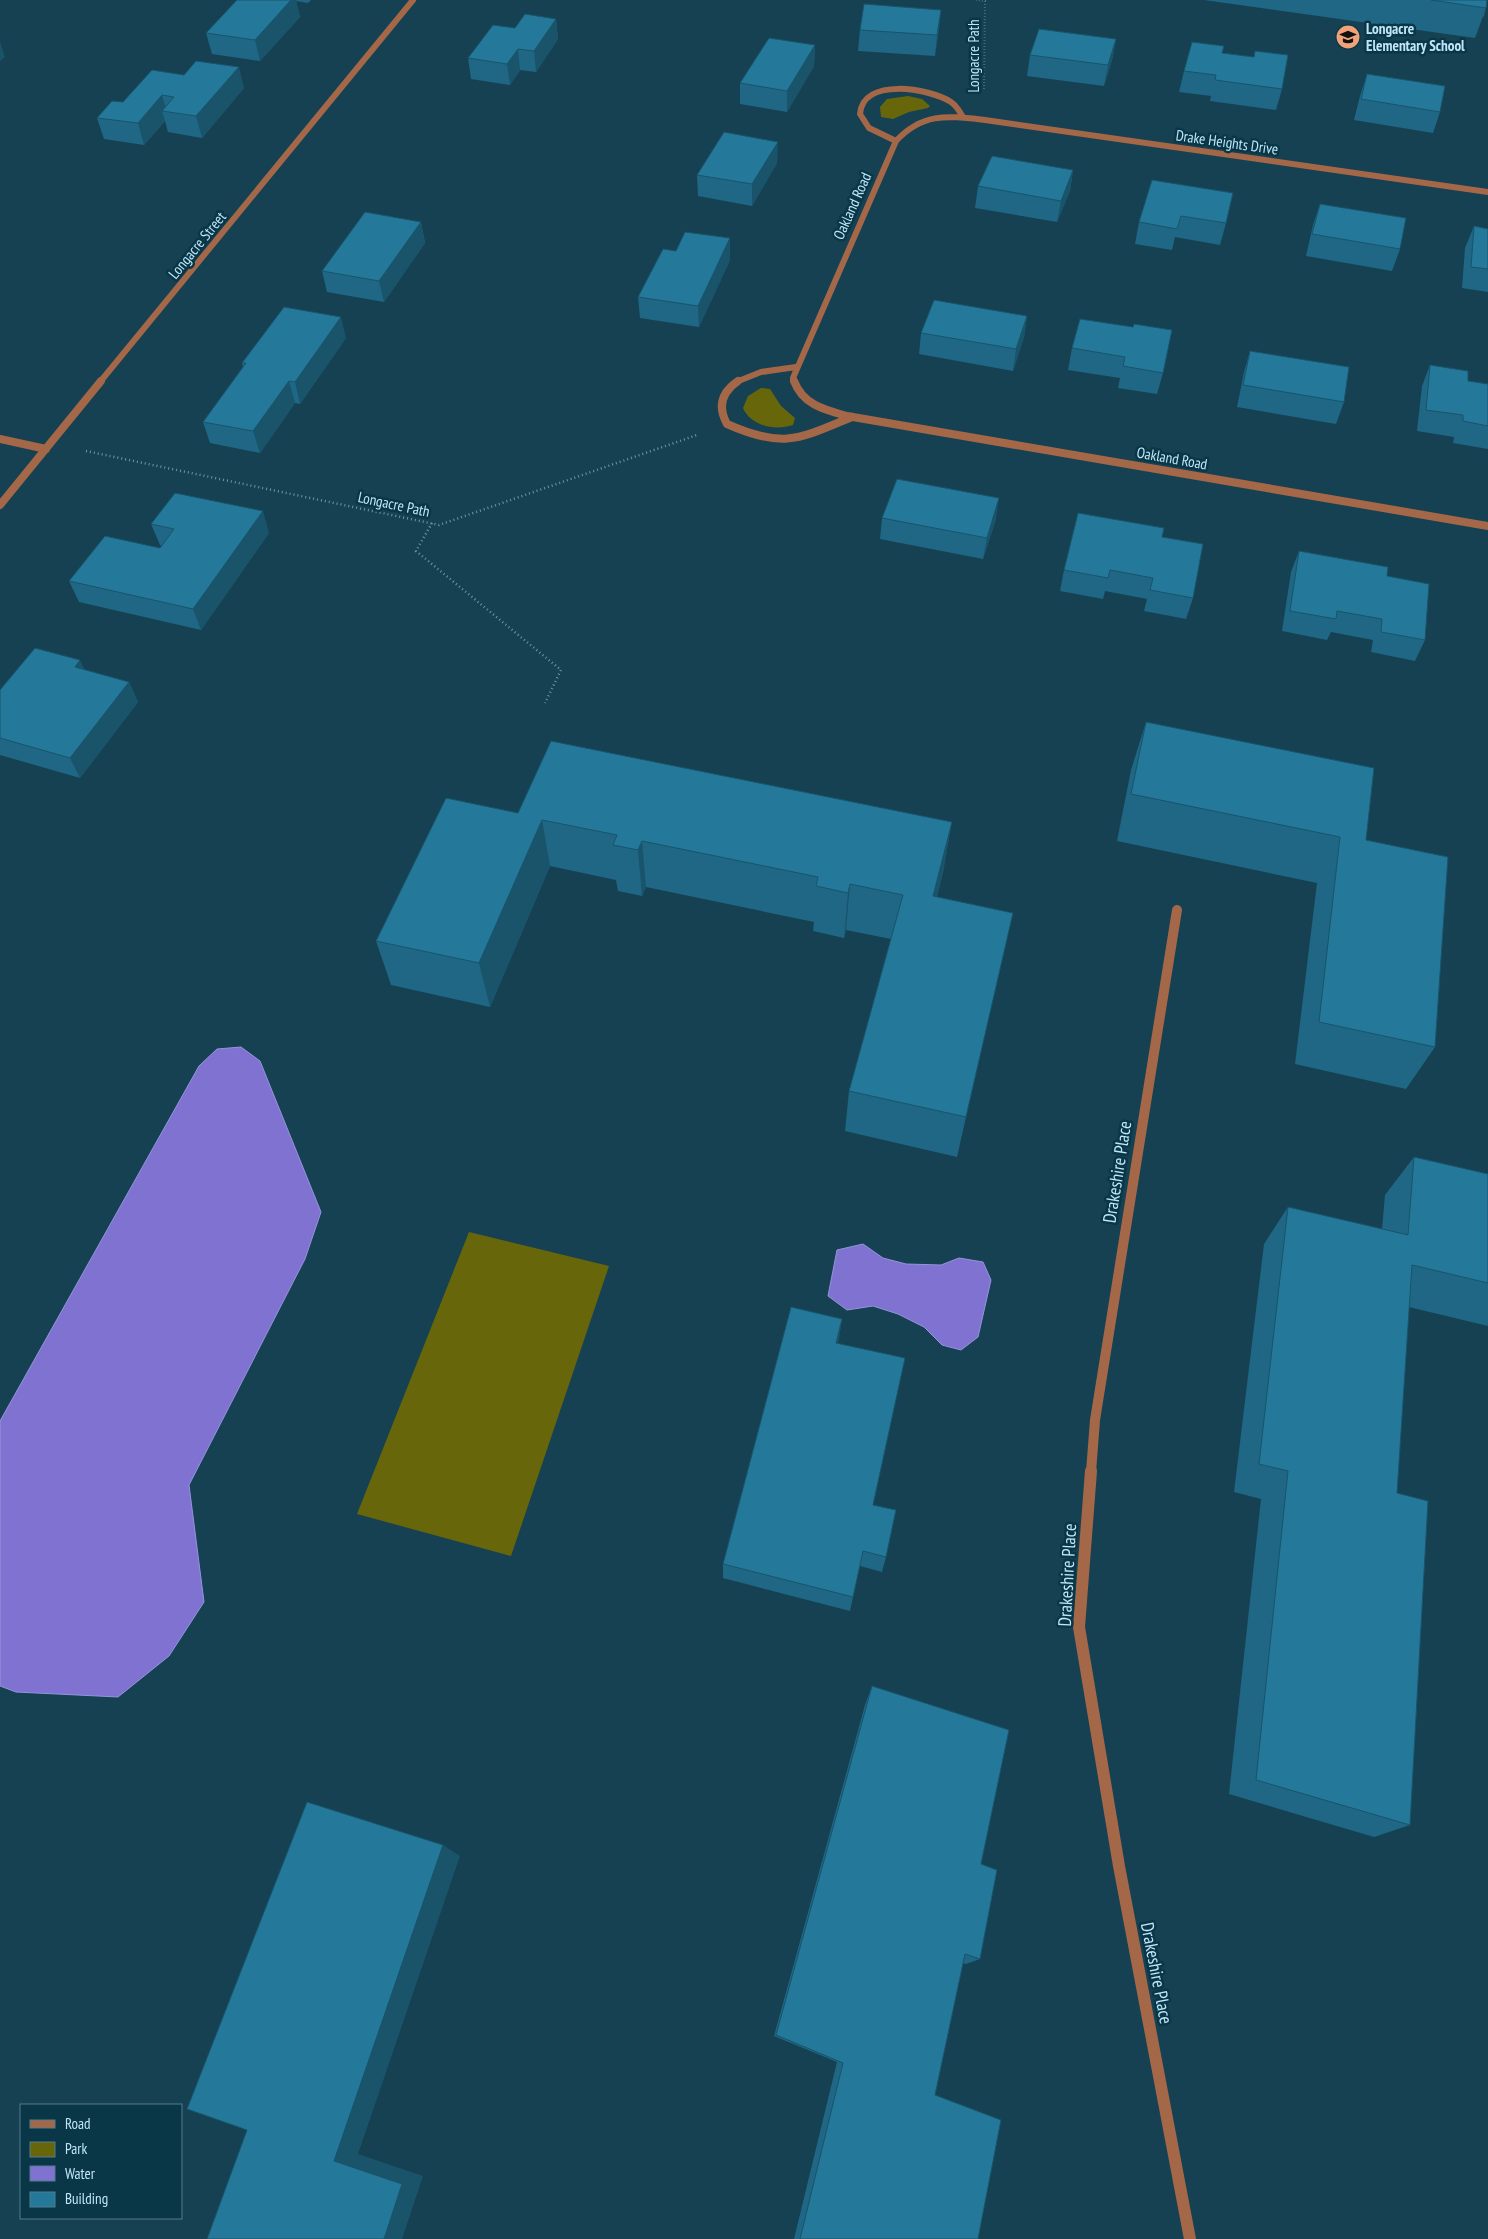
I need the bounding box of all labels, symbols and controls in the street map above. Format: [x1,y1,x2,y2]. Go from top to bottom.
street label: Longacre Path [964,19,983,93]
place label: Longacre Elementary School [1366,19,1465,55]
school or university icon: Longacre Elementary School [1335,24,1361,50]
street label: Drake Heights Drive [1175,125,1279,159]
street label: Oakland Road [829,170,875,242]
street label: Longacre Street [164,208,230,282]
street label: Oakland Road [1135,442,1209,474]
street label: Longacre Path [356,487,432,521]
street label: Drakeshire Place [1098,1119,1136,1225]
street label: Drakeshire Place [1053,1523,1081,1627]
street label: Drakeshire Place [1136,1920,1178,2026]
legend [20,2104,182,2219]
text: Road [65,2114,91,2133]
text: Park [65,2139,87,2158]
text: Water [65,2164,96,2183]
text: Building [65,2189,108,2208]

